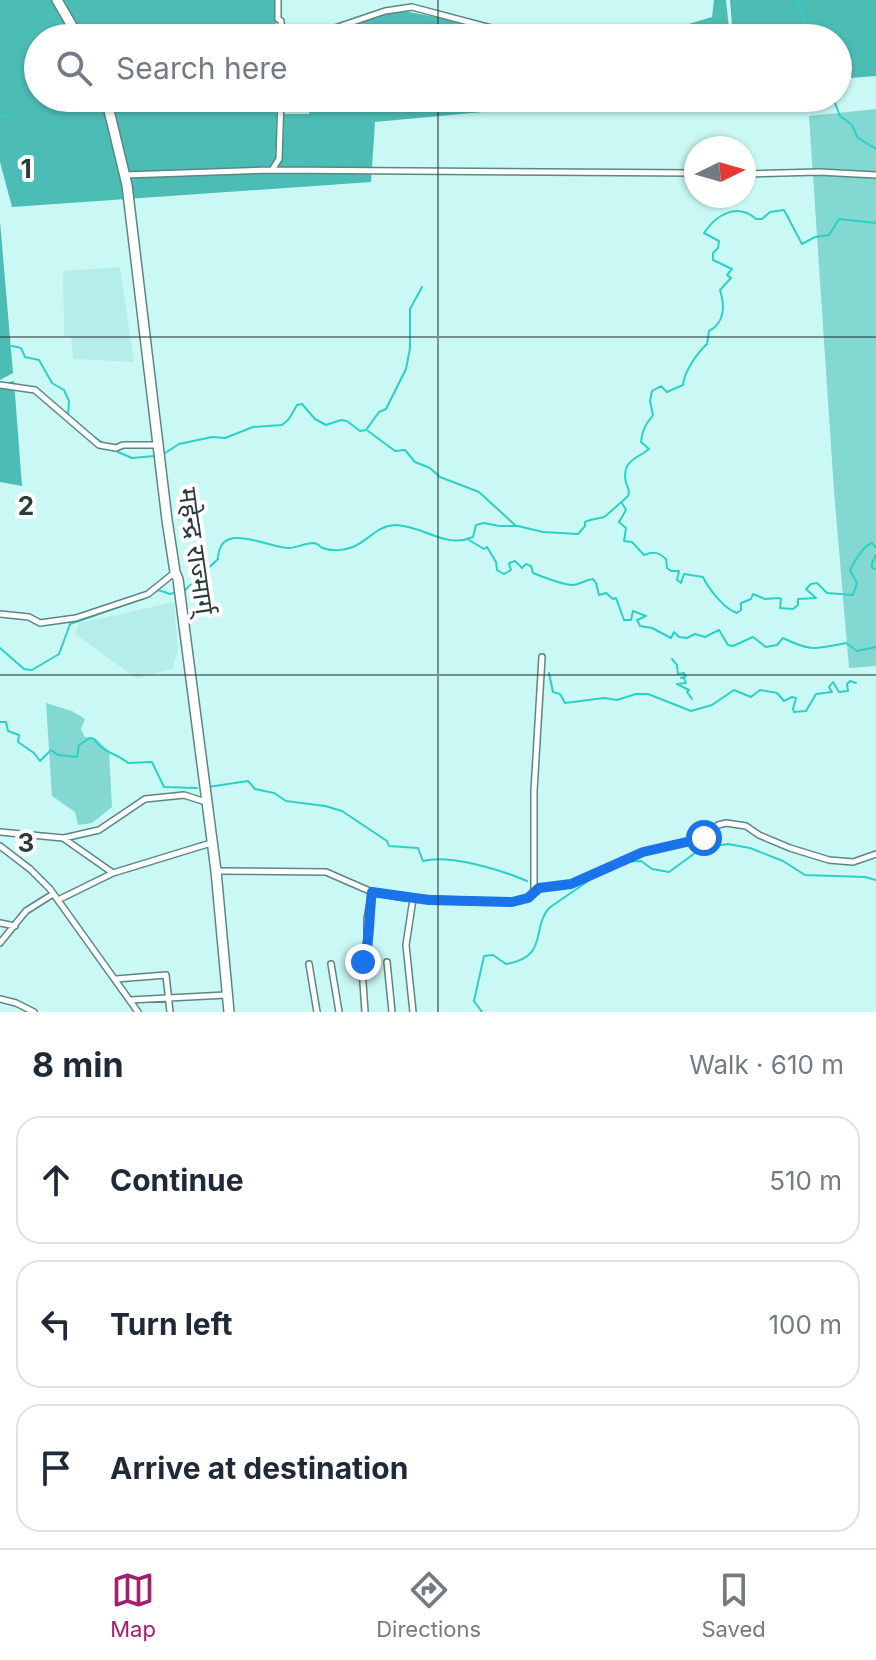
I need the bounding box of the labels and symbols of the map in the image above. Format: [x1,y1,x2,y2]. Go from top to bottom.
north arrow [684,136,756,208]
text: 1 [20,153,32,184]
street label: महेन्द्र राज्मार्ग् [171,486,221,620]
text: 2 [18,490,34,521]
route start [686,820,722,856]
text: 3 [18,827,34,858]
route end [345,944,381,980]

